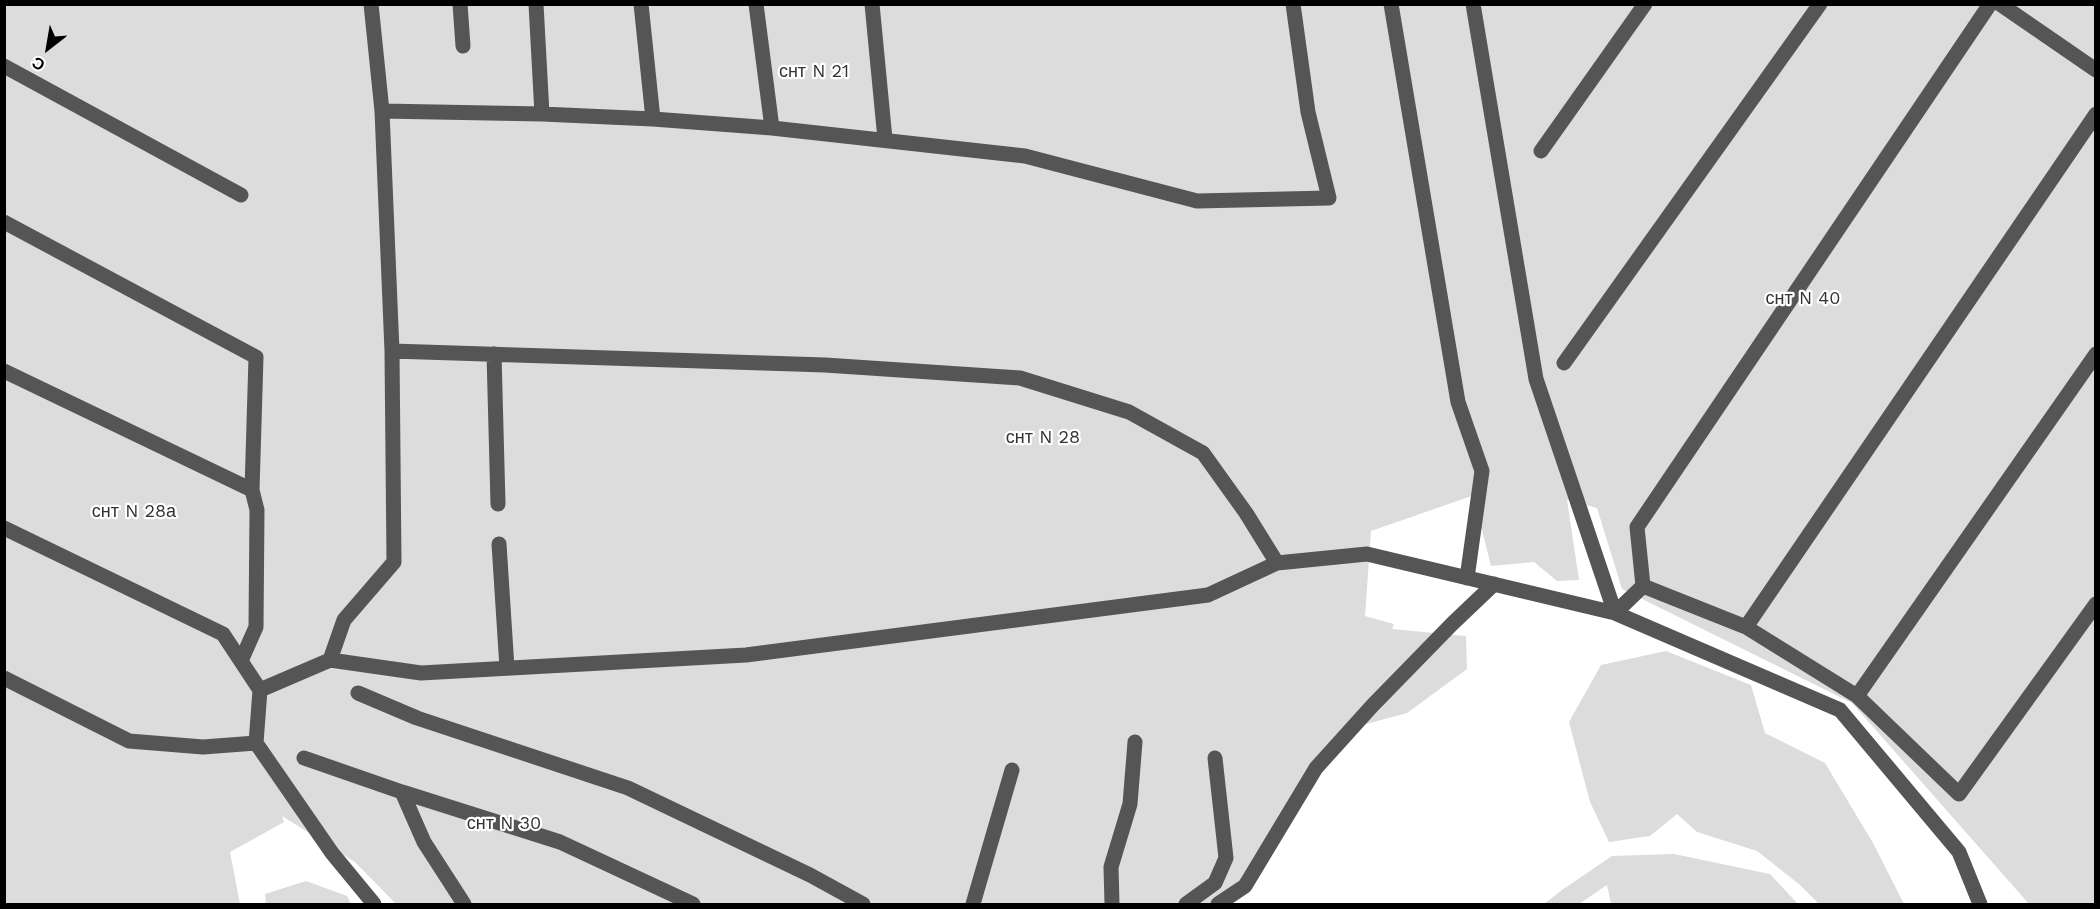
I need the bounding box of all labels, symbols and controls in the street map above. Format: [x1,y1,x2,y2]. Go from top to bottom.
north arrow [18,18,78,78]
text: С [29,53,48,75]
park label: снт N 21 [779,61,849,83]
park label: снт N 40 [1766,288,1840,310]
park label: снт N 28 [1006,427,1080,449]
park label: снт N 28а [92,501,176,523]
park label: снт N 30 [467,813,541,835]

